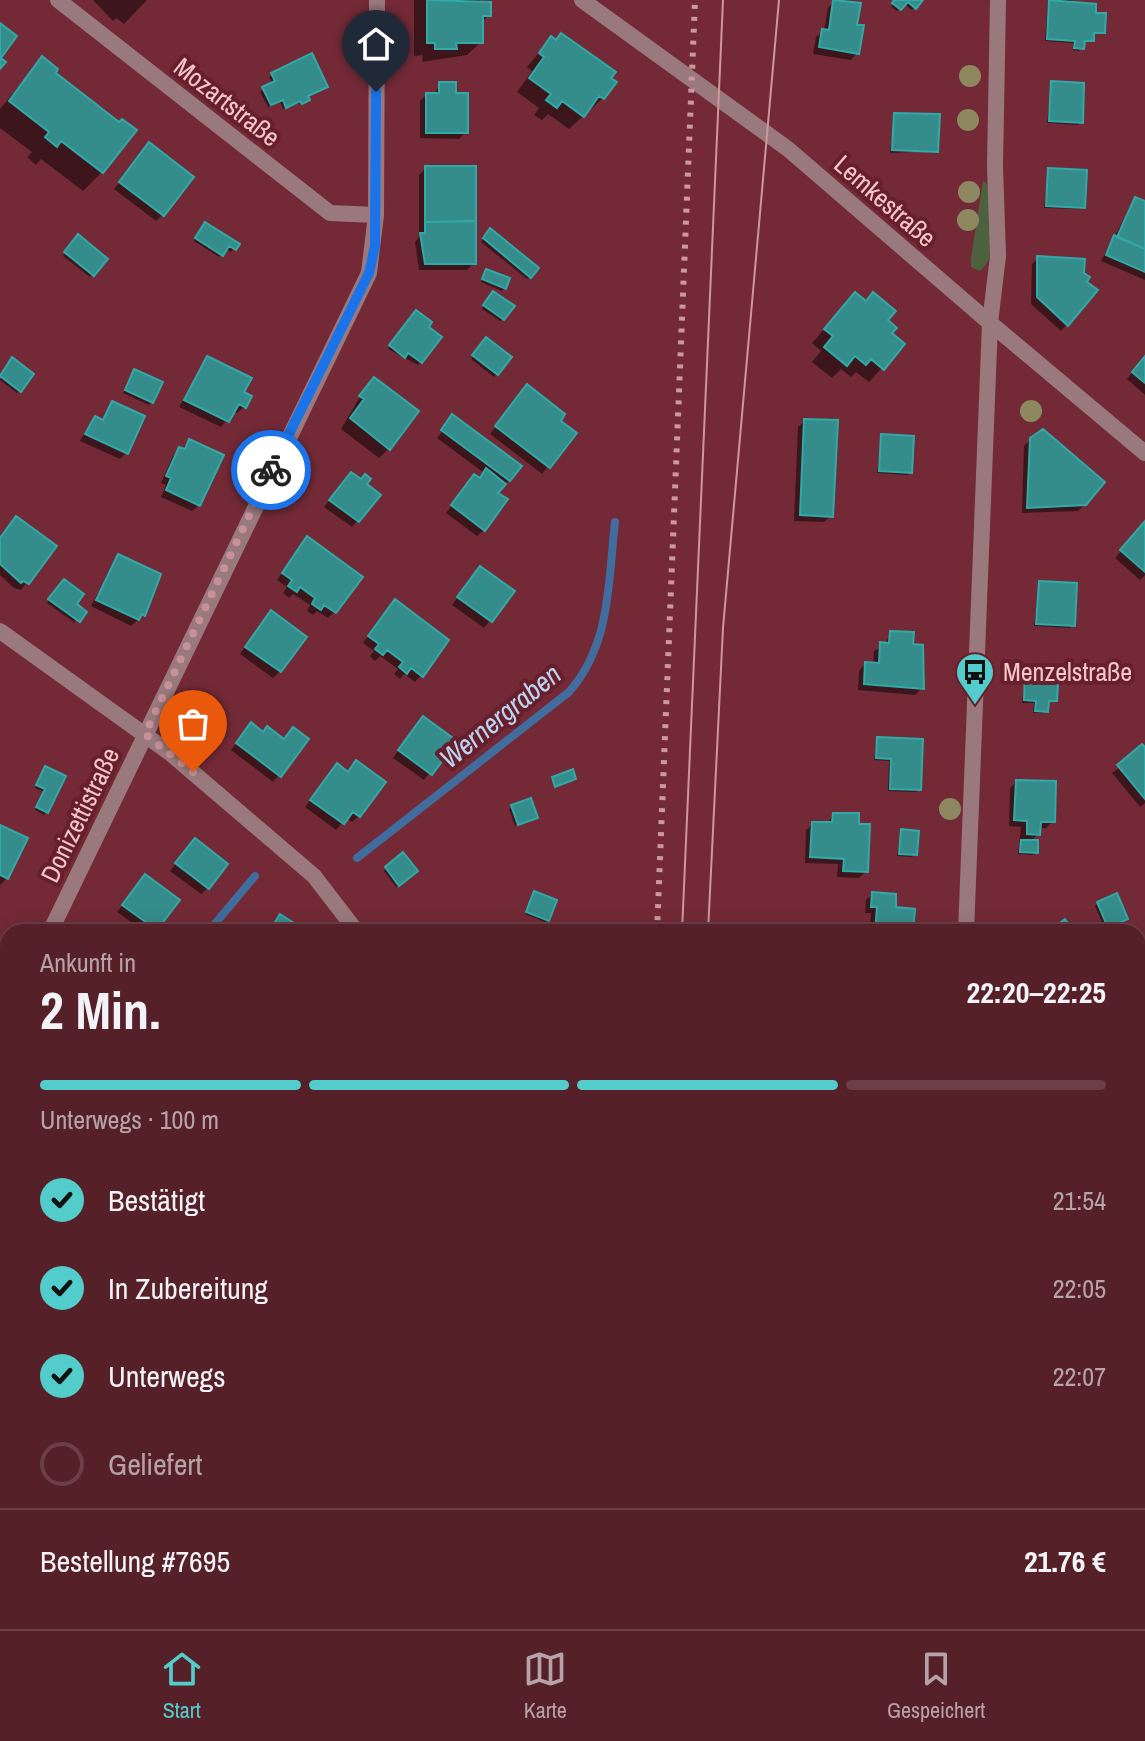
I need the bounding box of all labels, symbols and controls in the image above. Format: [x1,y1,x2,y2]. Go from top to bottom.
pin [342,10,410,92]
icon: home [354,22,398,66]
street label: Mozartstraße [167,49,288,154]
street label: Lemkestraße [827,147,944,255]
courier [231,430,311,510]
icon: bike [249,448,293,492]
bus stop icon: Menzelstraße [954,651,996,706]
place label: Menzelstraße [1003,654,1132,689]
water label: Wernergraben [431,655,569,777]
pin [159,690,227,772]
icon: bag [171,702,215,746]
street label: Donizettistraße [32,742,127,888]
text: Ankunft in [40,945,136,980]
text: 22:20–22:25 [967,972,1106,1012]
text: 2 Min. [40,975,161,1045]
text: Unterwegs · 100 m [40,1102,219,1137]
icon: check [40,1178,84,1222]
text: Bestätigt [108,1180,205,1220]
text: 21:54 [1053,1183,1106,1218]
icon: check [40,1266,84,1310]
text: In Zubereitung [108,1268,268,1308]
text: 22:05 [1053,1271,1106,1306]
icon: check [40,1354,84,1398]
text: Unterwegs [108,1356,226,1396]
text: 22:07 [1053,1359,1106,1394]
text: Geliefert [108,1444,202,1484]
text: Bestellung #7695 [40,1541,230,1581]
text: 21.76 € [1024,1541,1106,1581]
tab: Start [160,1647,204,1725]
tab: Karte [523,1647,567,1725]
tab: Gespeichert [887,1647,985,1725]

